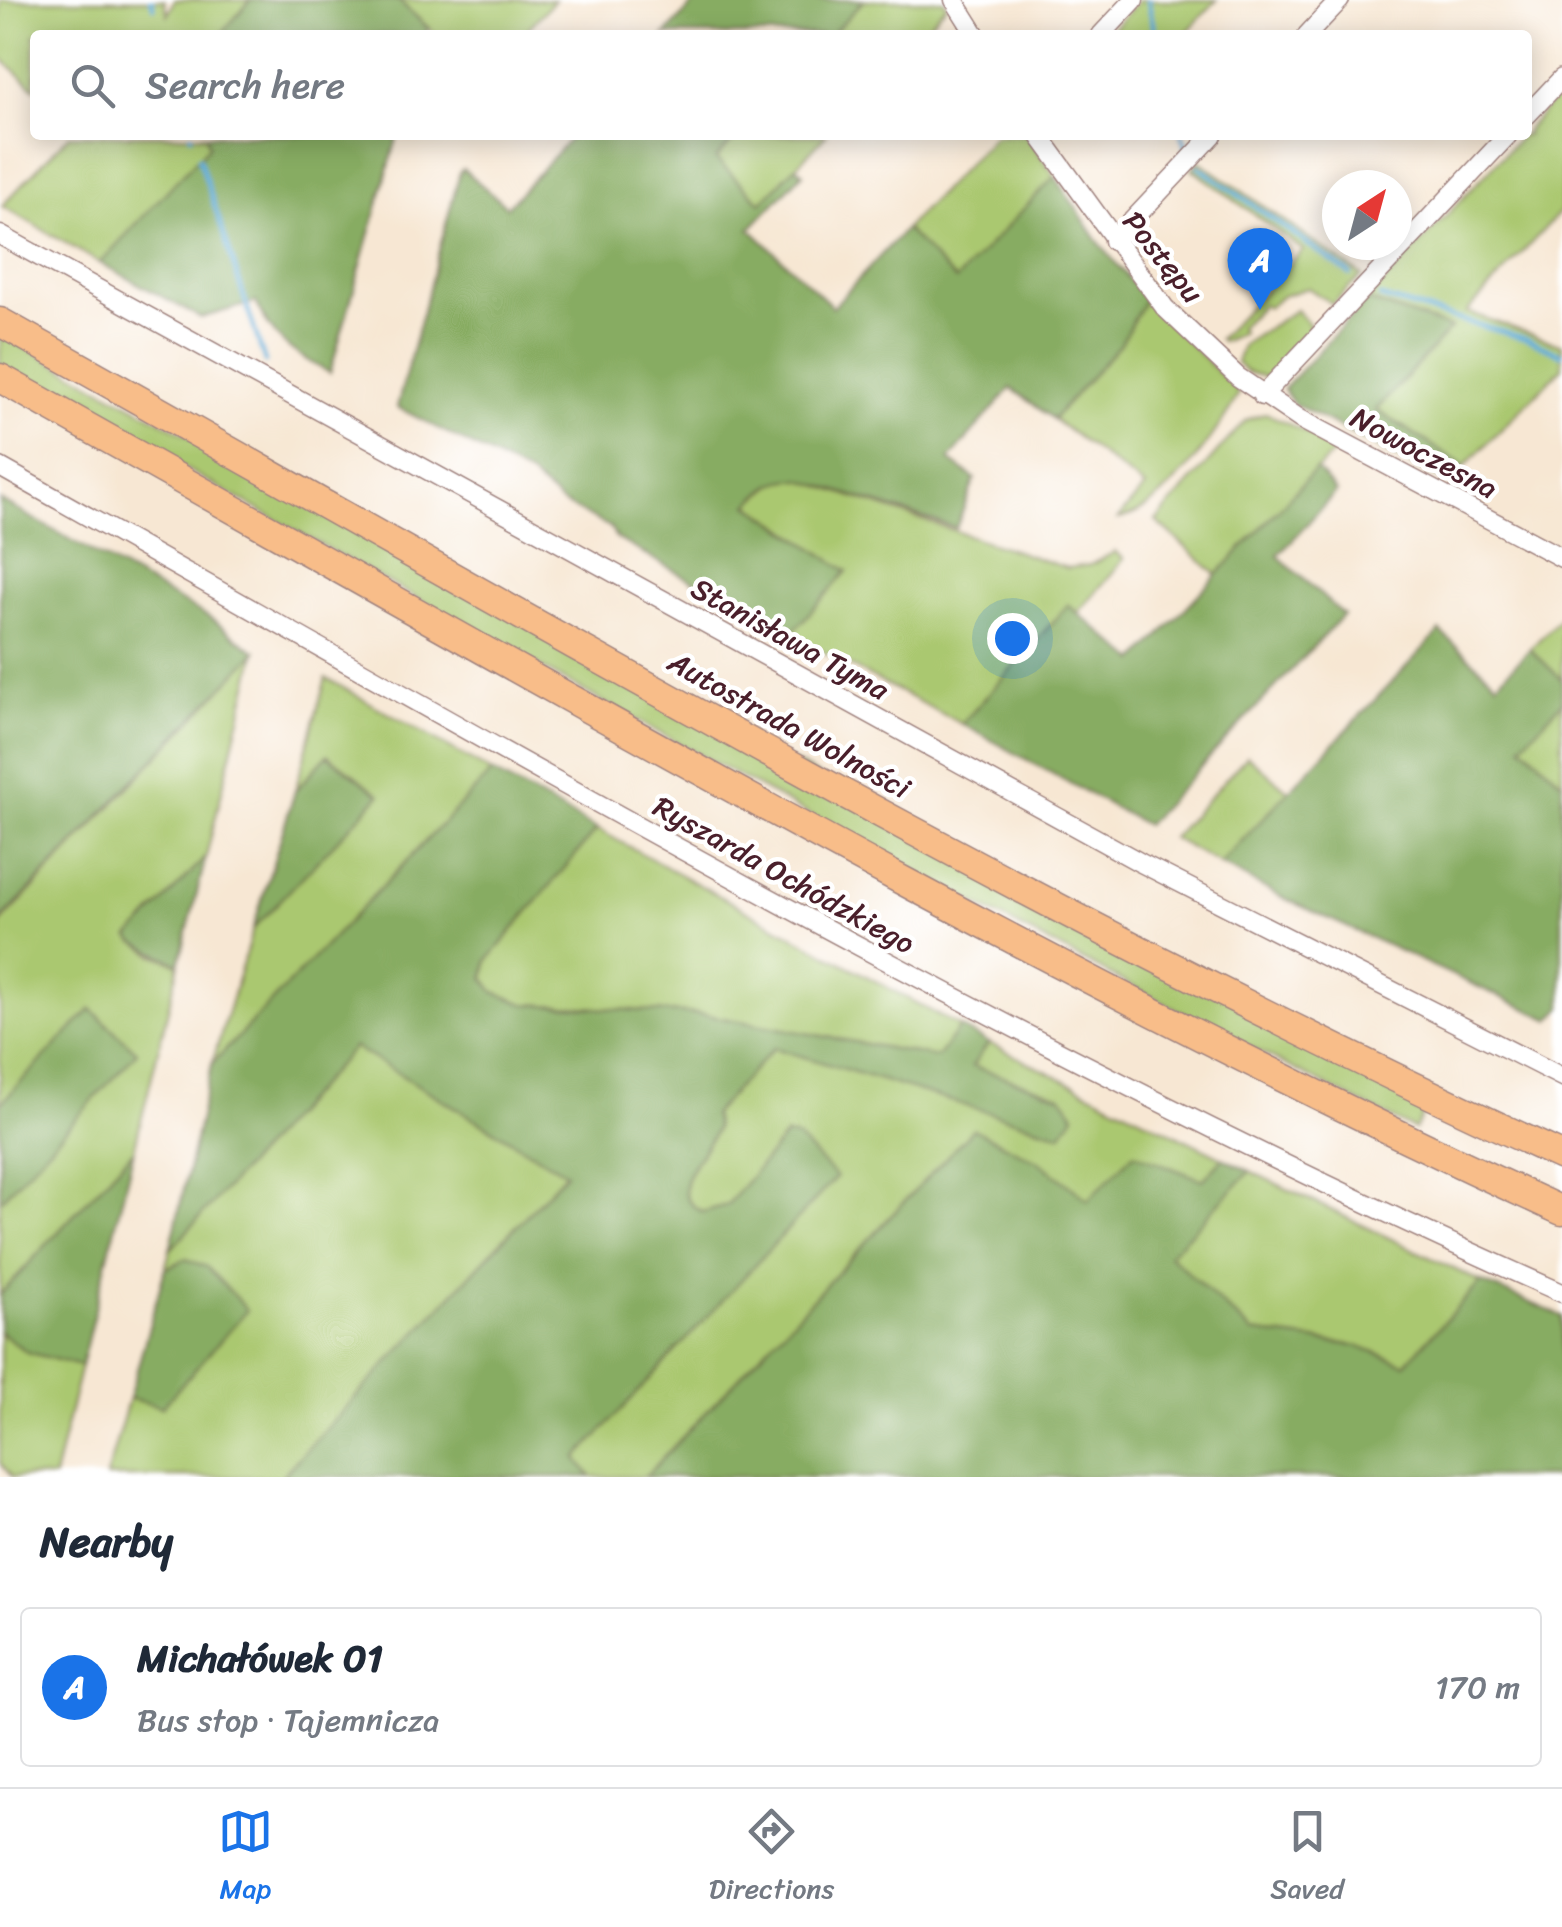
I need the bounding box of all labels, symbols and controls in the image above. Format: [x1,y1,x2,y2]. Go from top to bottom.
search box [30,30,1532,140]
text: Search here [145,52,345,119]
icon: search [65,58,120,113]
north arrow [1322,170,1412,260]
street label: Postępu [1108,198,1218,316]
pin: A [1228,228,1292,310]
street label: Nowoczesna [1340,391,1508,515]
street label: Stanisława Tyma [681,562,900,716]
your location [987,613,1038,664]
street label: Autostrada Wolności [657,635,922,815]
street label: Ryszarda Ochódzkiego [643,780,925,970]
text: Nearby [40,1505,173,1579]
text: Michałówek 01 [137,1625,383,1692]
text: A [64,1659,85,1716]
text: 170 m [1435,1659,1520,1716]
text: Bus stop · Tajemnicza [137,1692,439,1749]
tab: Map [218,1804,273,1913]
tab: Directions [709,1804,834,1913]
tab: Saved [1270,1804,1344,1913]

